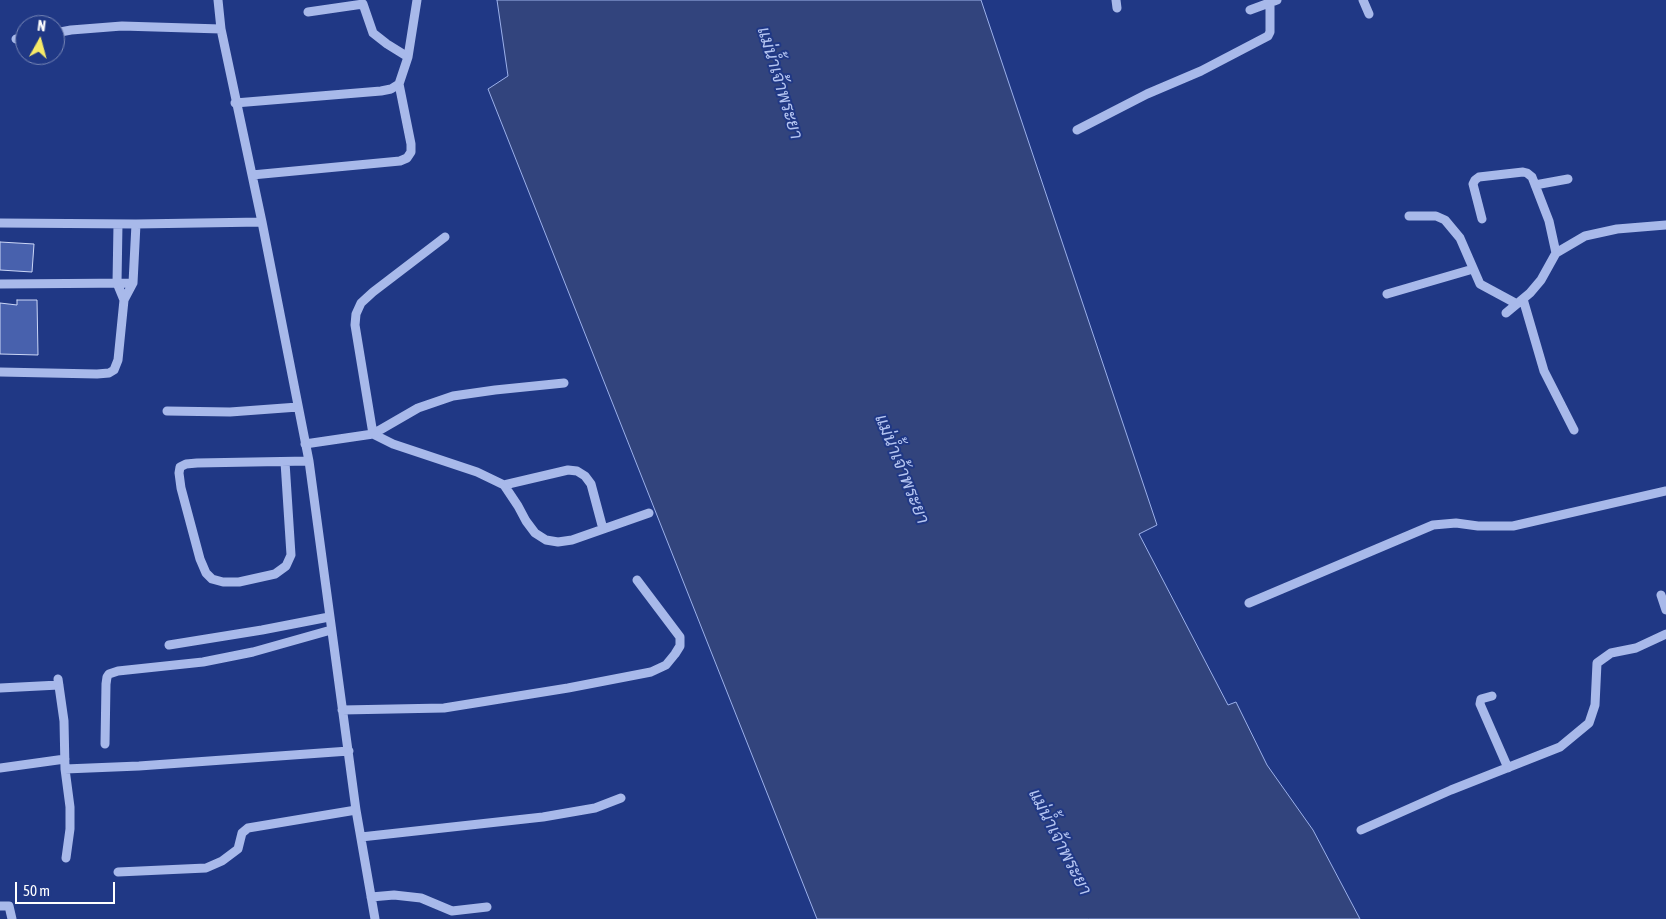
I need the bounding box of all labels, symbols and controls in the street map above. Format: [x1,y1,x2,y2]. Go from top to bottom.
north arrow [15,15,65,65]
text: N [37,18,47,35]
water label: แม่น้ำเจ้าพระยา [753,24,807,142]
water label: แม่น้ำเจ้าพระยา [870,411,934,527]
water label: แม่น้ำเจ้าพระยา [1024,785,1096,899]
scale bar [18,872,118,904]
text: 50 m [23,882,50,899]

